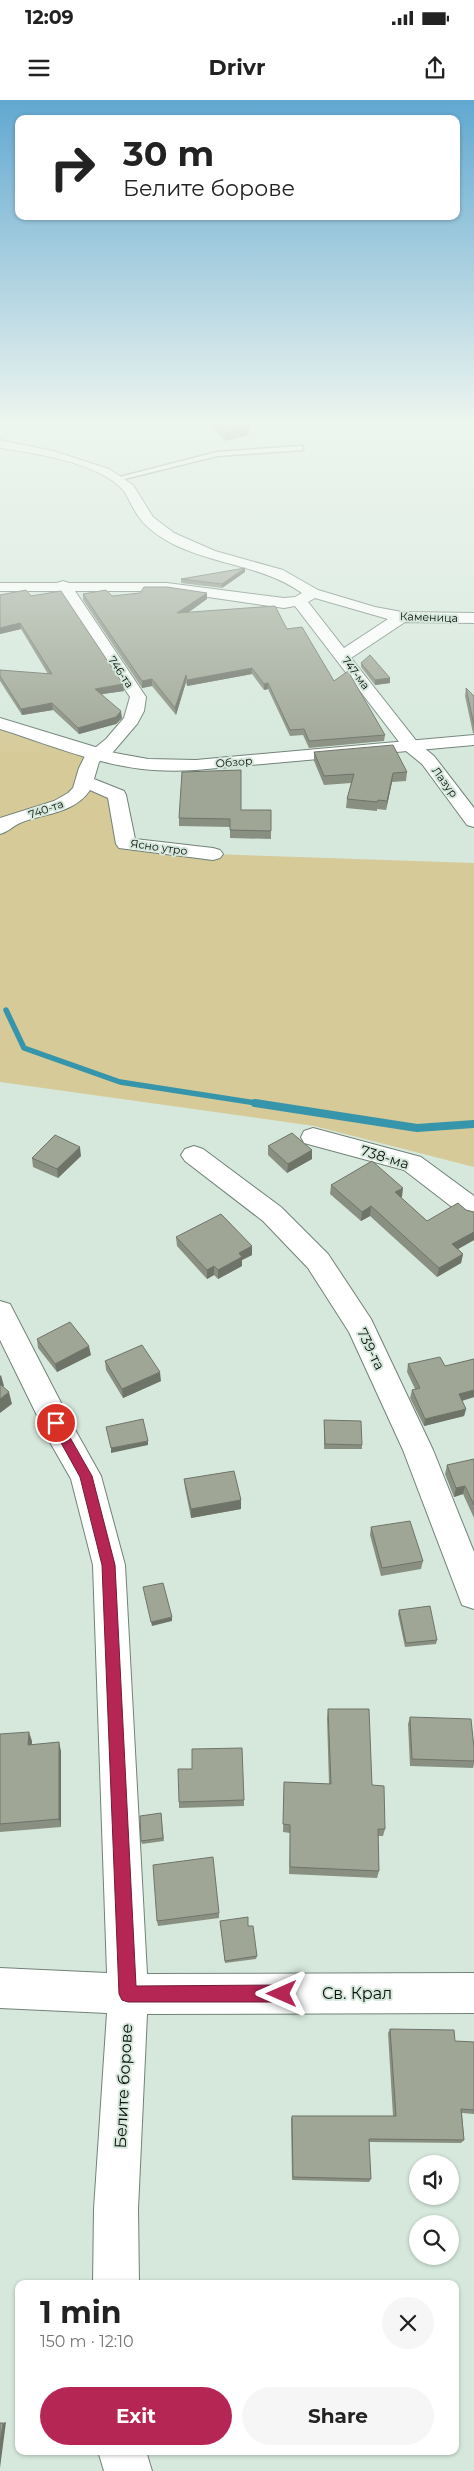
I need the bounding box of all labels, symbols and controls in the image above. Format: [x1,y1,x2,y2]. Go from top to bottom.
text: 12:09 [25,6,74,29]
icon: menu [25,54,53,82]
text: Drivr [209,54,265,81]
icon: share [421,54,449,82]
text: 30 m [123,132,214,175]
icon: right [40,135,105,200]
text: Белите борове [123,175,295,202]
street label: Каменица [400,609,458,625]
street label: 746-та [105,653,137,691]
street label: 747-ма [339,654,373,692]
street label: Обзор [215,753,253,771]
street label: Лазур [429,764,461,800]
street label: 740-та [27,797,65,821]
street label: Ясно утро [130,836,188,858]
street label: 738-ма [359,1141,411,1173]
street label: 739-та [353,1325,389,1373]
pin [35,1402,77,1444]
icon: arrive [42,1409,70,1437]
position arrow [255,1967,307,2019]
street label: Св. Крал [322,1984,392,2003]
street label: Белите борове [111,2023,136,2149]
map controls [409,2155,459,2265]
button: sound [409,2155,459,2205]
button: search [409,2215,459,2265]
text: 1 min [40,2294,121,2331]
button: close [382,2297,434,2349]
text: 150 m · 12:10 [40,2332,134,2351]
button: Exit [40,2387,232,2445]
button: Share [242,2387,434,2445]

